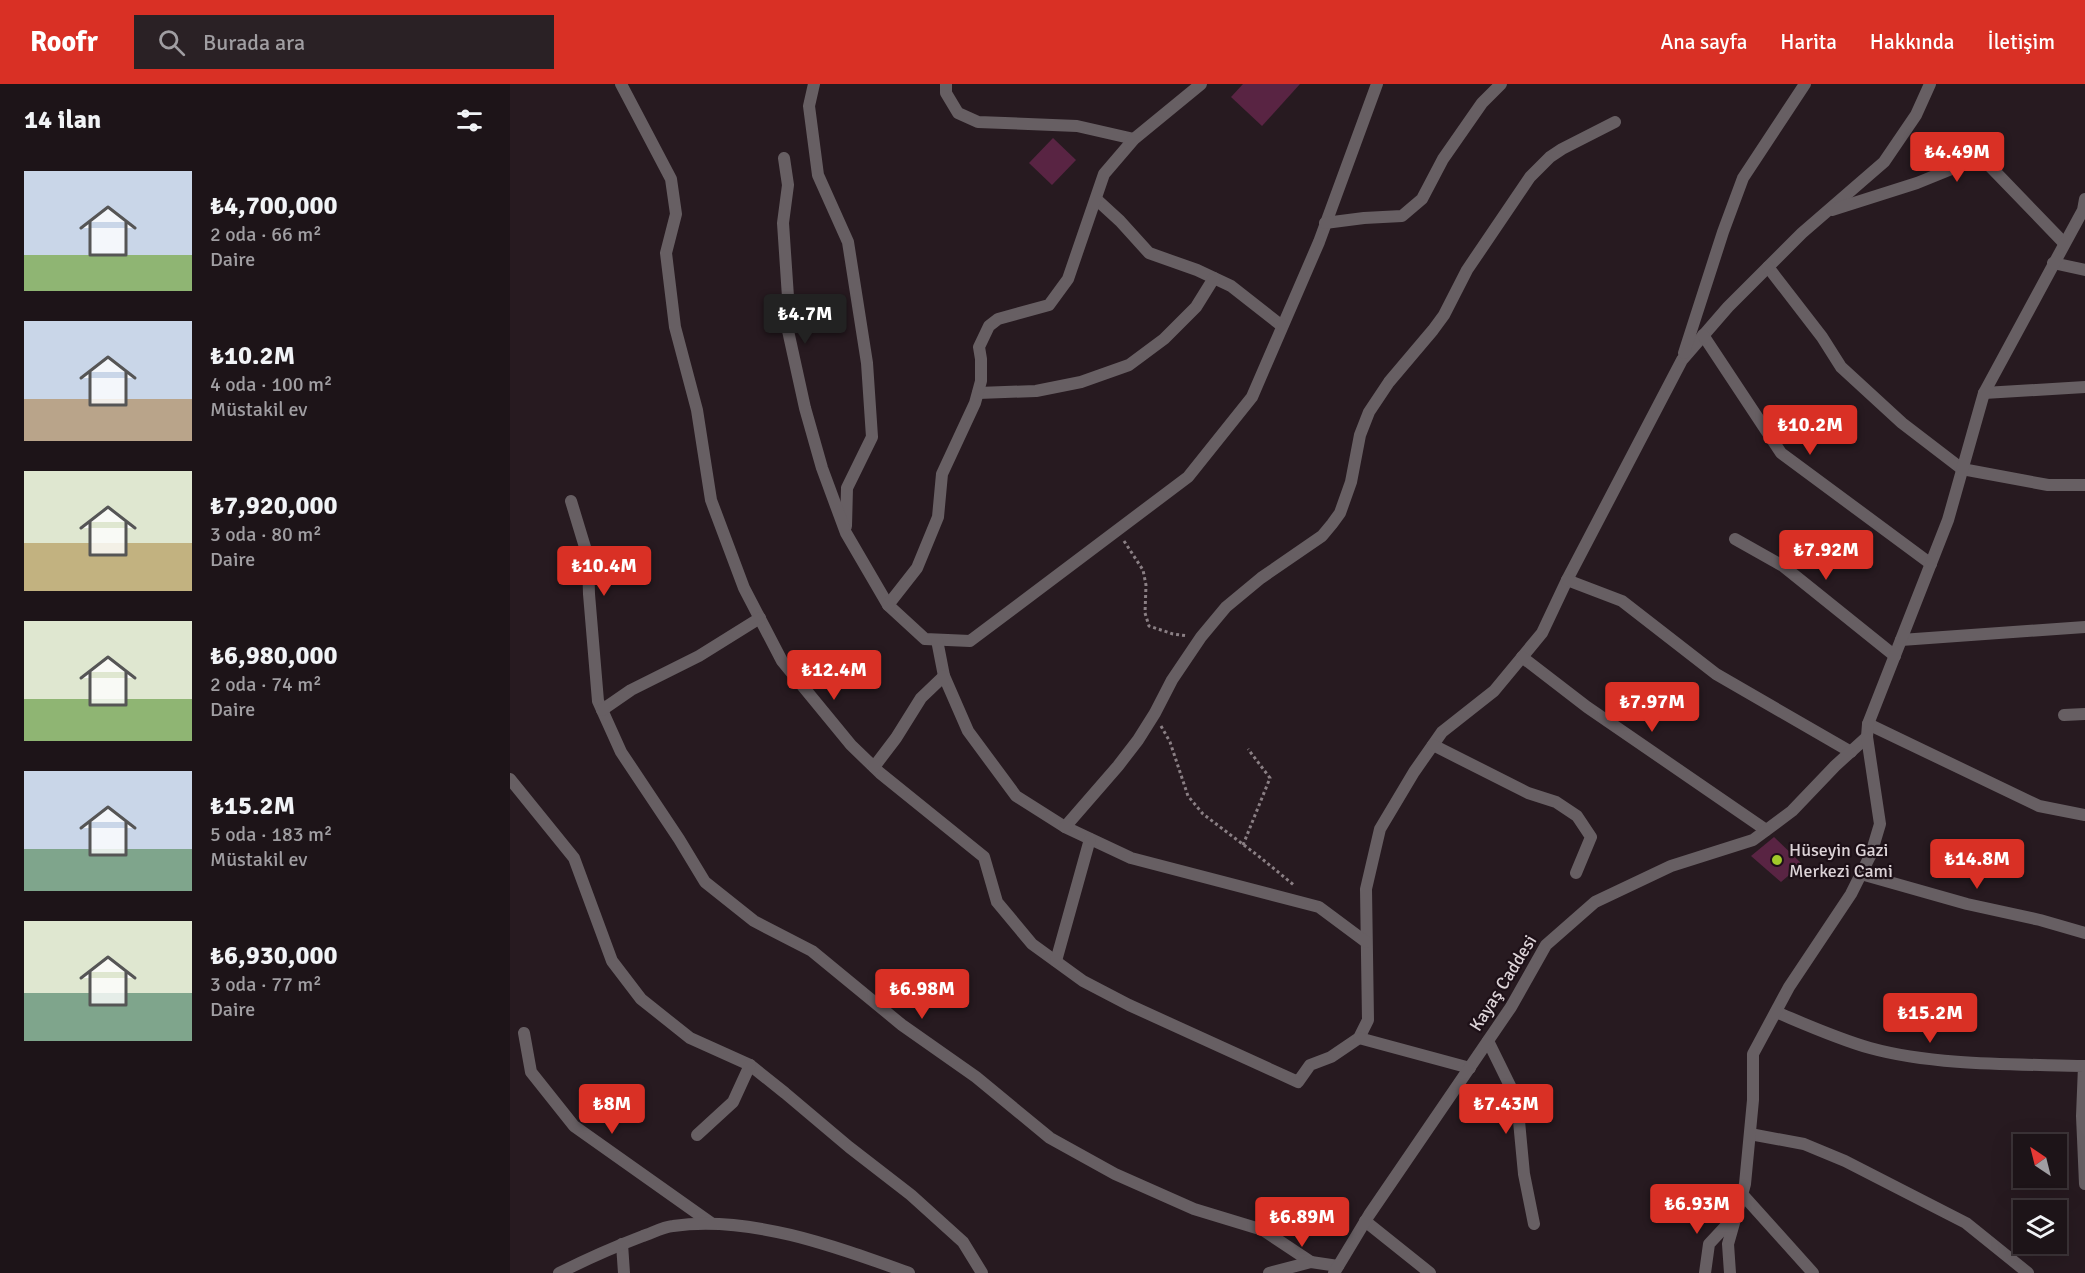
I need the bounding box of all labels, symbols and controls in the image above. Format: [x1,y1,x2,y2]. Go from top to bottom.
search box [134,15,554,69]
text: Roofr [30,25,98,59]
icon: search [155,26,188,59]
text: Burada ara [203,29,305,56]
text: Ana sayfa [1660,29,1747,55]
text: Harita [1780,29,1837,55]
text: Hakkında [1870,29,1955,55]
text: İletişim [1988,29,2055,55]
text: 14 ilan [24,104,101,136]
icon: filters [453,104,486,137]
pin: ₺4.49M [1908,132,2006,183]
text: ₺4.49M [1924,139,1990,164]
text: ₺4,700,000 [210,190,338,222]
icon: home [72,195,144,267]
text: 2 oda · 66 m² [210,222,322,247]
text: Daire [210,247,255,272]
pin: ₺4.7M [763,294,847,345]
text: ₺4.7M [778,301,832,326]
text: ₺10.2M [210,340,295,372]
icon: home [72,345,144,417]
text: 4 oda · 100 m² [210,372,332,397]
text: Müstakil ev [210,397,307,422]
pin: ₺10.2M [1761,405,1859,456]
text: ₺10.2M [1777,412,1843,437]
text: ₺7,920,000 [210,490,338,522]
icon: home [72,495,144,567]
text: 3 oda · 80 m² [210,522,322,547]
pin: ₺7.92M [1777,530,1875,581]
text: ₺7.92M [1793,537,1859,562]
pin: ₺10.4M [555,546,653,597]
text: Daire [210,547,255,572]
text: ₺10.4M [571,553,637,578]
text: ₺6,980,000 [210,640,338,672]
icon: home [72,645,144,717]
pin: ₺12.4M [785,650,883,701]
text: ₺12.4M [801,657,867,682]
text: 2 oda · 74 m² [210,672,322,697]
pin: ₺7.97M [1603,682,1701,733]
text: ₺7.97M [1619,689,1685,714]
text: Daire [210,697,255,722]
text: ₺15.2M [210,790,295,822]
icon: home [72,795,144,867]
text: 5 oda · 183 m² [210,822,332,847]
place label: Hüseyin Gazi Merkezi Cami [1789,839,1893,882]
pin: ₺14.8M [1928,839,2026,890]
text: ₺14.8M [1944,846,2010,871]
text: Müstakil ev [210,847,307,872]
marker: Hüseyin Gazi Merkezi Cami [1770,853,1784,867]
street label: Kayaş Caddesi [1465,931,1541,1035]
text: ₺6,930,000 [210,940,338,972]
icon: home [72,945,144,1017]
pin: ₺6.98M [873,969,971,1020]
text: 3 oda · 77 m² [210,972,322,997]
text: ₺6.98M [889,976,955,1001]
pin: ₺15.2M [1881,993,1979,1044]
text: Daire [210,997,255,1022]
text: ₺15.2M [1897,1000,1963,1025]
pin: ₺8M [583,1084,641,1135]
pin: ₺7.43M [1457,1084,1555,1135]
text: ₺8M [593,1091,631,1116]
text: ₺7.43M [1473,1091,1539,1116]
north arrow [2013,1134,2067,1188]
map controls [2013,1134,2067,1254]
pin: ₺6.93M [1648,1184,1746,1235]
text: ₺6.93M [1664,1191,1730,1216]
pin: ₺6.89M [1253,1197,1351,1248]
button: layers [2013,1200,2067,1254]
text: ₺6.89M [1269,1204,1335,1229]

